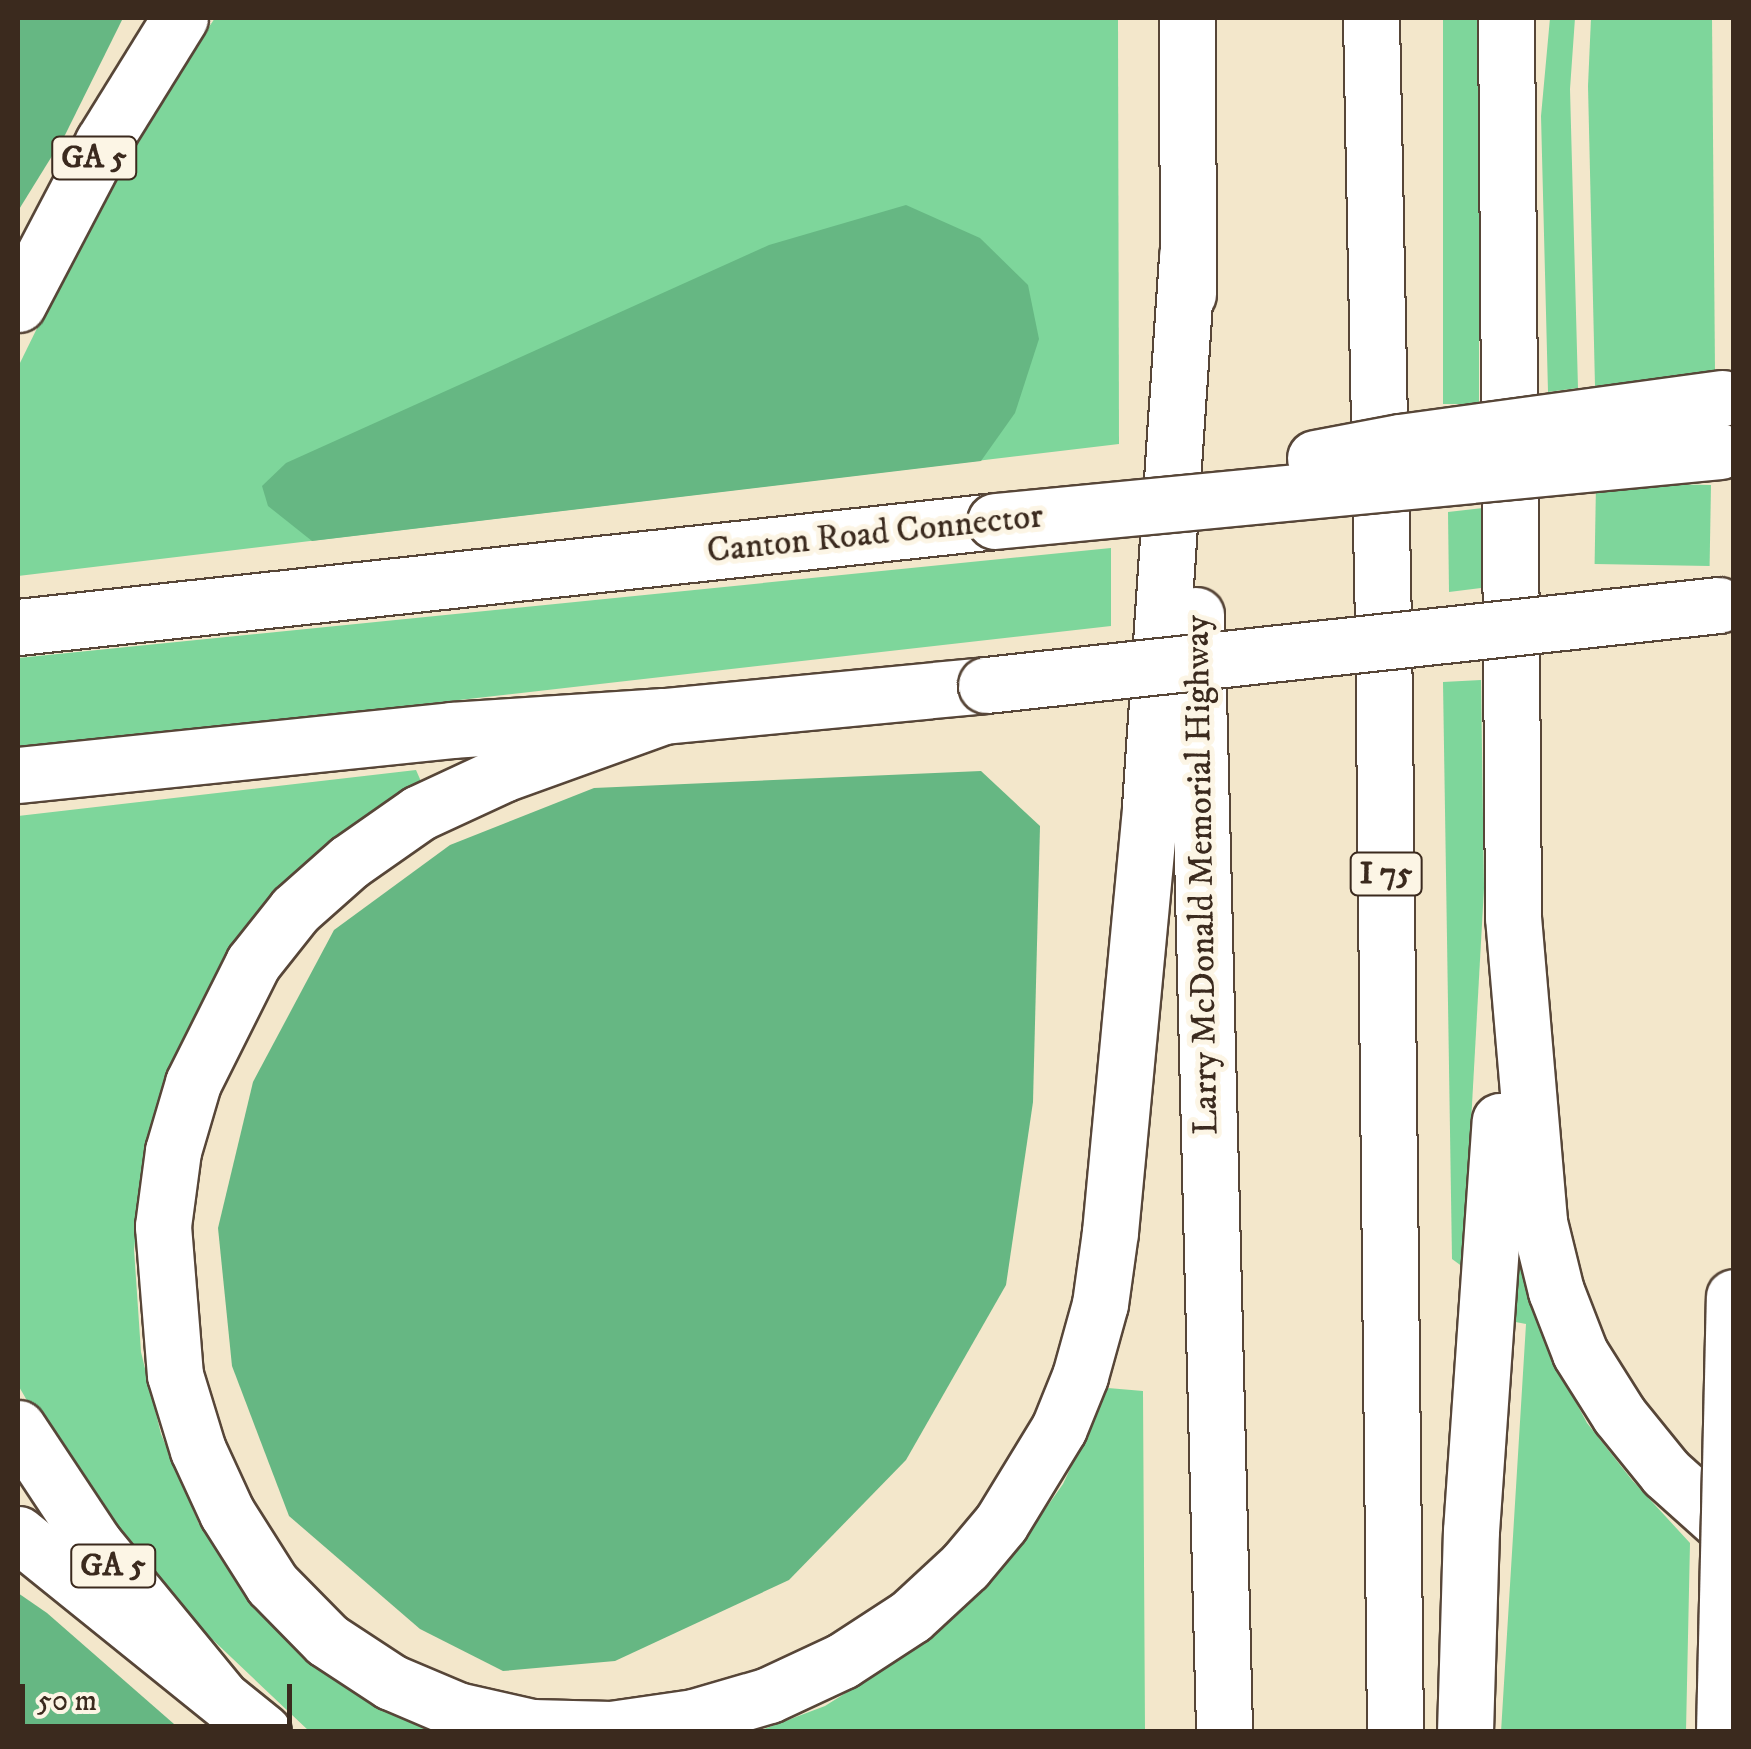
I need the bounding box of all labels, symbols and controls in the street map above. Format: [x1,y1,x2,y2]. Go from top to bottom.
road number: GA 5 [49,131,139,185]
street label: Canton Road Connector [705,495,1045,573]
street label: Larry McDonald Memorial Highway [1176,615,1228,1135]
road number: I 75 [1348,847,1424,901]
road number: GA 5 [68,1539,158,1593]
scale bar [25,1664,298,1726]
text: 50 m [37,1683,97,1720]

